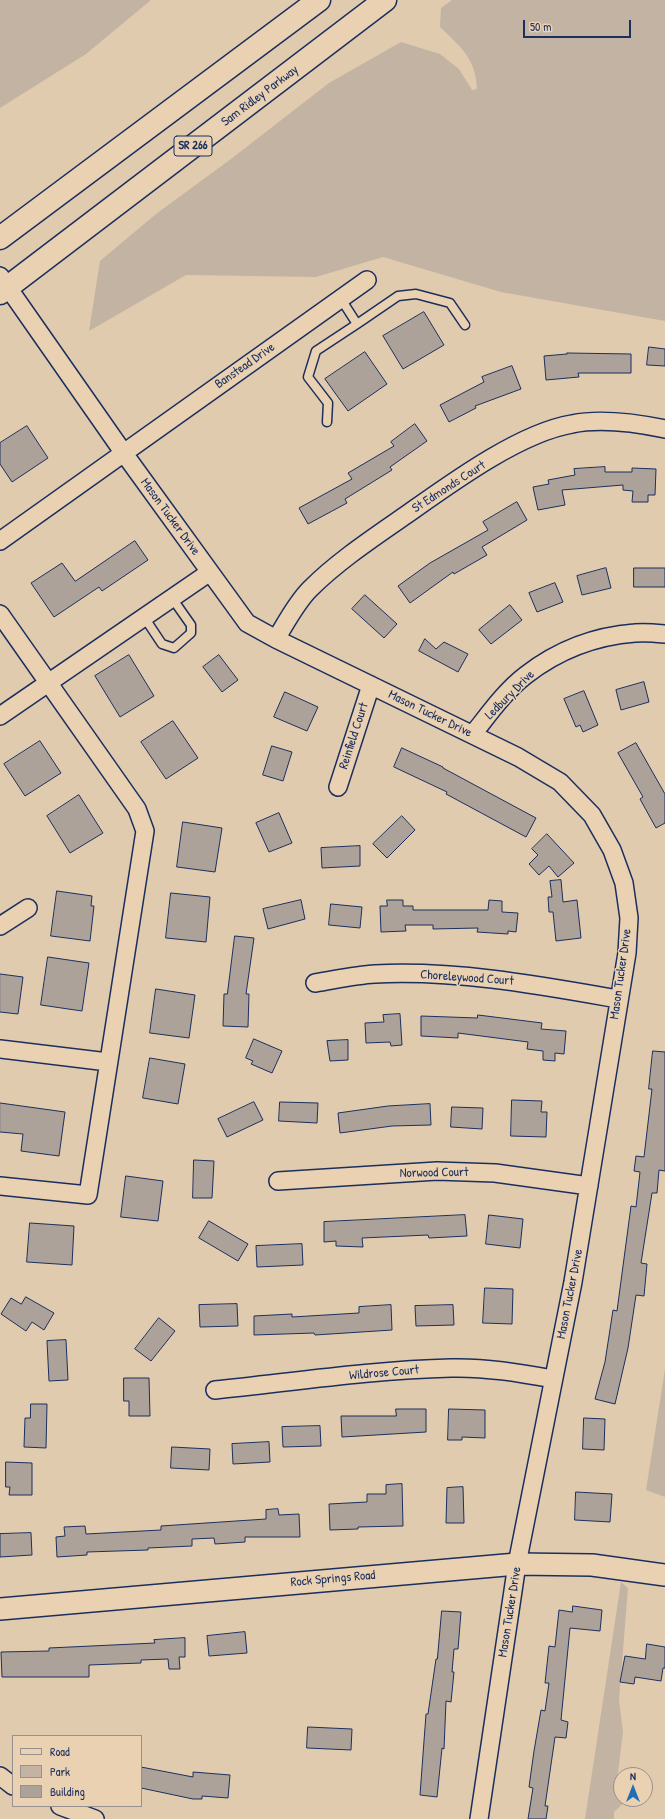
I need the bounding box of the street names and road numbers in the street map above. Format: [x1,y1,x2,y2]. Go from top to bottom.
street label: Sam Ridley Parkway [218,62,302,130]
road number: SR 266 [174,136,212,156]
street label: Banstead Drive [212,340,278,392]
street label: St Edmonds Court [409,458,489,516]
street label: Mason Tucker Drive [137,475,203,559]
street label: Ledbury Drive [482,667,538,723]
street label: Mason Tucker Drive [386,687,474,741]
street label: Reinfield Court [336,701,372,771]
street label: Mason Tucker Drive [607,928,635,1020]
street label: Choreleywood Court [420,967,514,989]
street label: Norwood Court [399,1165,469,1181]
street label: Mason Tucker Drive [554,1248,586,1340]
street label: Wildrose Court [349,1362,419,1384]
street label: Mason Tucker Drive [495,1566,525,1658]
street label: Rock Springs Road [290,1568,376,1590]

